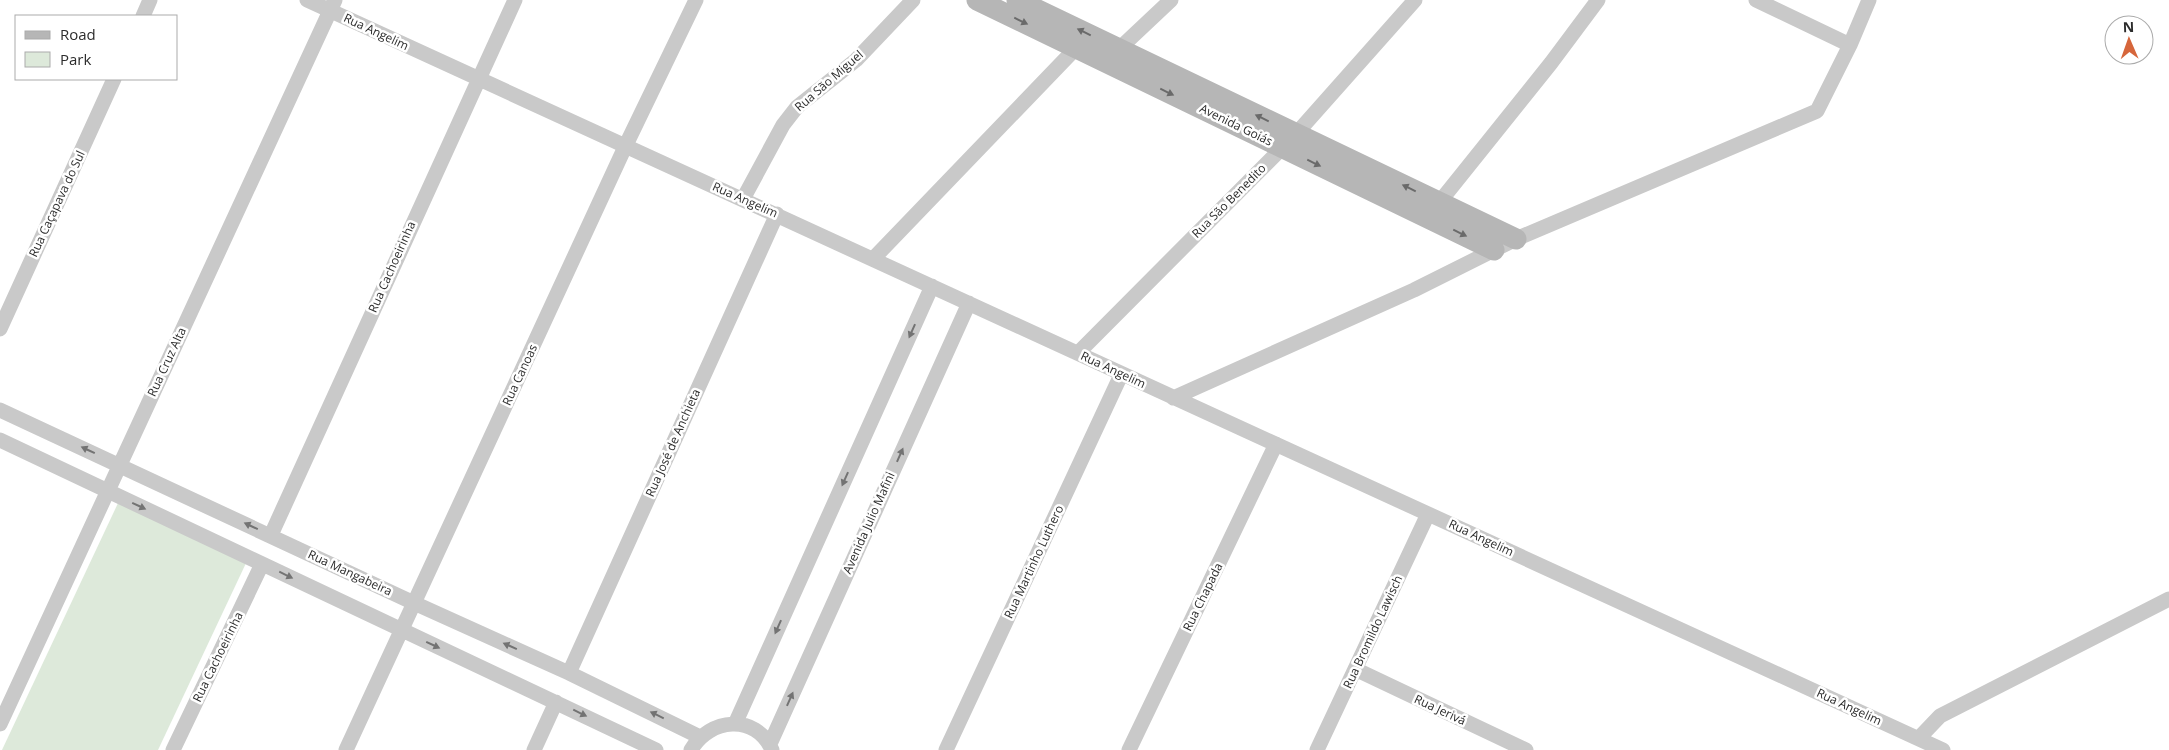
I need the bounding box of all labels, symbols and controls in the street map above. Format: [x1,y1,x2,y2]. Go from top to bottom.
street label: Rua Angelim [341,9,411,54]
legend [15,15,178,80]
north arrow [2104,15,2154,65]
one-way arrow [1014,17,1028,25]
text: N [2123,17,2135,36]
text: Road [60,24,96,44]
one-way arrow [1077,28,1091,36]
street label: Rua São Miguel [791,46,867,115]
text: Park [60,49,91,69]
one-way arrow [1160,88,1175,96]
street label: Avenida Goiás [1197,100,1276,150]
one-way arrow [1255,114,1269,122]
street label: Rua Caçapava do Sul [24,148,89,260]
one-way arrow [1307,159,1321,167]
street label: Rua São Benedito [1188,160,1270,242]
street label: Rua Angelim [710,178,781,222]
one-way arrow [1402,184,1416,192]
street label: Rua Cachoeirinha [364,218,419,315]
one-way arrow [1453,229,1467,237]
street label: Rua Cruz Alta [143,324,190,399]
one-way arrow [907,324,915,338]
street label: Rua Canoas [498,341,541,408]
street label: Rua Angelim [1078,347,1148,392]
street label: Rua José de Anchieta [641,386,704,499]
one-way arrow [81,446,95,454]
one-way arrow [896,448,904,462]
street label: Avenida Julio Mafini [838,469,899,576]
one-way arrow [840,472,848,486]
one-way arrow [132,502,146,510]
street label: Rua Martinho Luthero [1000,502,1067,621]
street label: Rua Angelim [1446,515,1516,560]
one-way arrow [244,522,258,530]
street label: Rua Mangabeira [305,546,395,600]
street label: Rua Chapada [1179,560,1226,634]
one-way arrow [279,572,293,580]
street label: Rua Bromildo Lawisch [1339,572,1406,691]
street label: Rua Cachoeirinha [188,609,247,705]
one-way arrow [774,620,782,634]
one-way arrow [503,641,517,649]
one-way arrow [426,642,440,650]
street label: Rua Angelim [1814,684,1884,729]
street label: Rua Jerivá [1412,690,1469,729]
one-way arrow [786,692,794,706]
one-way arrow [573,710,587,718]
one-way arrow [649,711,664,719]

